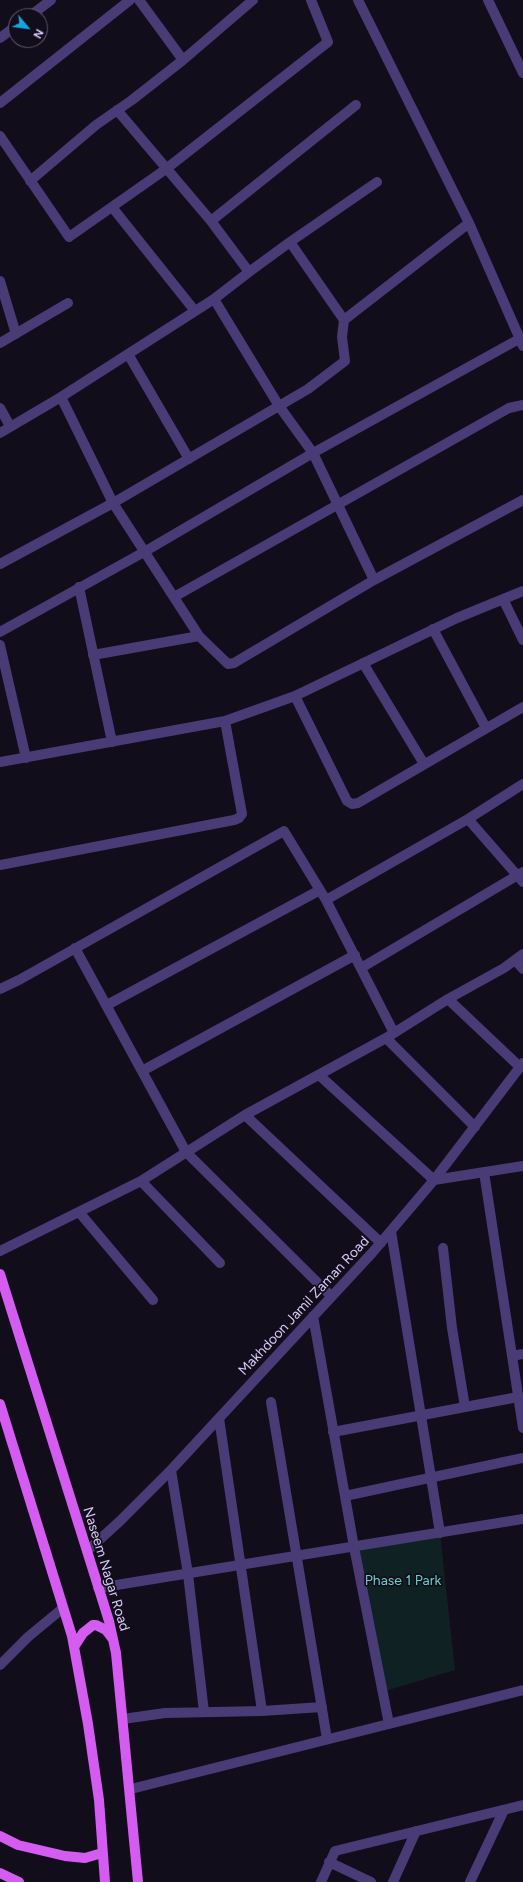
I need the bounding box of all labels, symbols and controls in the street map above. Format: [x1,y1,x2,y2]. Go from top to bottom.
north arrow [8,8,48,48]
text: N [30,27,46,40]
street label: Makhdoon Jamil Zaman Road [235,1233,373,1379]
street label: Naseem Nagar Road [79,1505,133,1633]
park label: Phase 1 Park [365,1573,441,1589]

